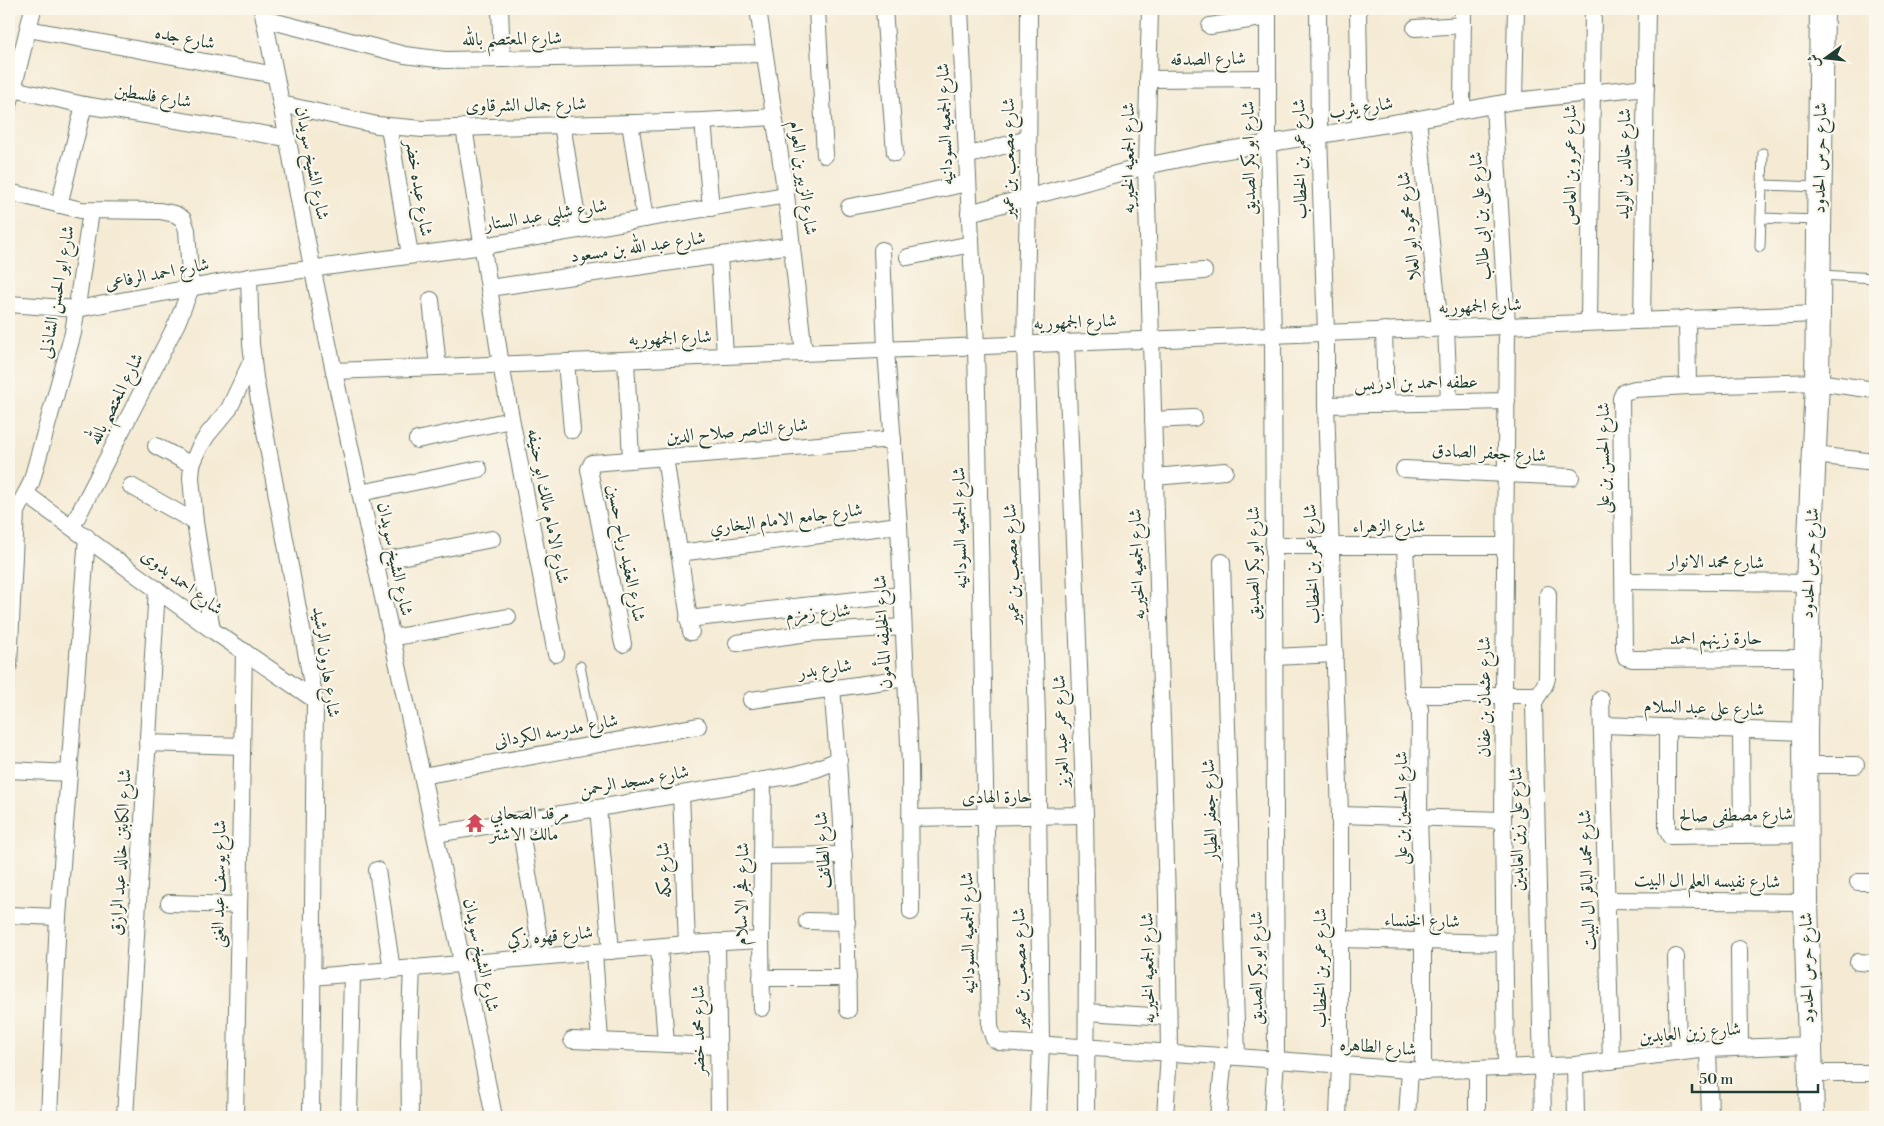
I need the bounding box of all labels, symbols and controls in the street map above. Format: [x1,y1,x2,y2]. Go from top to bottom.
street label: شارع جده [152,21,217,58]
street label: شارع المعتصم بالله [462,24,562,57]
north arrow [1802,32,1852,82]
street label: شارع الصدقه [1170,47,1246,74]
text: ش [1804,52,1825,70]
street label: شارع الجمعيه السودانيه [931,62,962,186]
street label: شارع فلسطين [112,79,193,116]
street label: شارع جمال الشرقاوى [465,92,587,121]
street label: شارع يثرب [1327,92,1395,127]
street label: شارع مصعب بن عمير [997,98,1023,220]
street label: شارع عمر بن الخطاب [1287,98,1316,220]
street label: شارع ابو بكر الصديق [1237,101,1264,215]
street label: شارع الجمعيه الخيريه [1117,102,1143,214]
street label: شارع حرس الحدود [1808,102,1835,214]
street label: شارع الشيخ سويدان [286,104,334,223]
street label: شارع عمرو بن العاص [1559,104,1585,226]
street label: شارع خالد بن الوليد [1612,108,1639,220]
street label: شارع الزبير بن العوام [780,119,822,237]
street label: شارع عبده خضر [397,136,438,239]
street label: شارع على بن ابى طالب [1464,151,1499,281]
street label: شارع محمود ابو العلا [1392,170,1429,282]
street label: شارع شلبى عبد الستار [481,194,609,239]
street label: شارع عبد الله بن مسعود [569,223,707,271]
street label: شارع ابو الحسن الشاذلى [34,224,83,361]
street label: شارع احمد الرفاعى [103,253,212,298]
street label: شارع الجمهوريه [1438,293,1522,322]
street label: شارع الجمهوريه [1033,309,1117,338]
street label: شارع الجمهوريه [628,325,712,354]
street label: شارع المعتصم بالله [80,348,154,452]
street label: عطفه احمد بن ادريس [1354,370,1478,396]
street label: شارع الحسن بن على [1592,402,1618,514]
street label: شارع الناصر صلاح الدين [665,413,809,453]
street label: شارع الامام مالك ابو حنيفه [518,426,574,586]
street label: شارع جعفر الصادق [1431,439,1547,470]
street label: شارع الجمعيه السودانيه [947,467,976,589]
street label: شارع العقيد رباح حسين [597,482,651,624]
street label: شارع جامع الامام البخاري [708,498,864,544]
street label: شارع الشيخ سويدان [368,500,418,619]
street label: شارع مصعب بن عمير [998,503,1029,627]
street label: شارع عمر بن الخطاب [1298,503,1329,625]
street label: شارع ابو بكر الصديق [1242,506,1268,620]
street label: شارع حرس الحدود [1796,507,1827,619]
street label: شارع الجمعيه الخيريه [1124,508,1153,620]
street label: شارع الزهراء [1352,515,1426,541]
street label: شارع احمد بدوى [135,544,228,623]
street label: شارع محمد الانوار [1666,550,1764,577]
street label: شارع الخليفه المأمون [867,574,900,690]
street label: شارع زمزم [785,599,852,631]
street label: شارع هارون الرشيد [304,605,345,719]
street label: حارة زينهم احمد [1670,627,1762,655]
street label: شارع عثمان بن عفان [1473,636,1499,758]
street label: شارع بدر [795,654,854,687]
street label: شارع عمر عبد العزيز [1048,674,1078,790]
street label: شارع على عبد السلام [1643,694,1765,726]
street label: شارع مدرسه الكردانى [492,709,620,756]
street label: شارع الحسين بن على [1390,751,1416,865]
street label: شارع جعفر الطيار [1197,758,1226,864]
street label: شارع مسجد الرحمن [577,760,691,805]
street label: شارع على زين العابدين [1504,766,1533,892]
street label: شارع الكابتن خالد عبد الرازق [105,768,140,936]
street label: حارة الهادى [961,785,1033,809]
place label: مرقد الصحابي مالك الاشتر [488,802,569,846]
street label: شارع مصطفى صالح [1679,803,1793,831]
street label: شارع محمد الباقر ال البيت [1573,809,1604,951]
street label: شارع الطائف [809,811,840,889]
temple icon: مرقد الصحابي مالك الاشتر [464,812,486,834]
street label: شارع يوسف عبد الغنى [206,820,235,949]
street label: شارع مكه [652,841,679,899]
street label: شارع فجر الاسلام [730,842,758,946]
street label: شارع نفيسه العلم ال البيت [1633,868,1780,900]
street label: شارع الجمعيه السودانيه [955,872,984,994]
street label: شارع الشيخ سويدان [454,896,504,1015]
street label: شارع مصعب بن عمير [1007,907,1036,1031]
street label: شارع عمر بن الخطاب [1309,908,1335,1028]
street label: شارع الخنساء [1384,909,1460,936]
street label: شارع ابو بكر الصديق [1245,911,1271,1025]
street label: شارع الجمعيه الخيريه [1136,912,1163,1024]
street label: شارع حرس الحدود [1795,912,1822,1024]
street label: شارع قهوه زكي [506,920,594,954]
street label: شارع محمد خضر [687,984,713,1078]
street label: شارع زين العابدين [1638,1017,1742,1052]
street label: شارع الطاهره [1339,1033,1417,1064]
scale bar [1692,1061,1818,1093]
text: 50 m [1699,1070,1733,1089]

